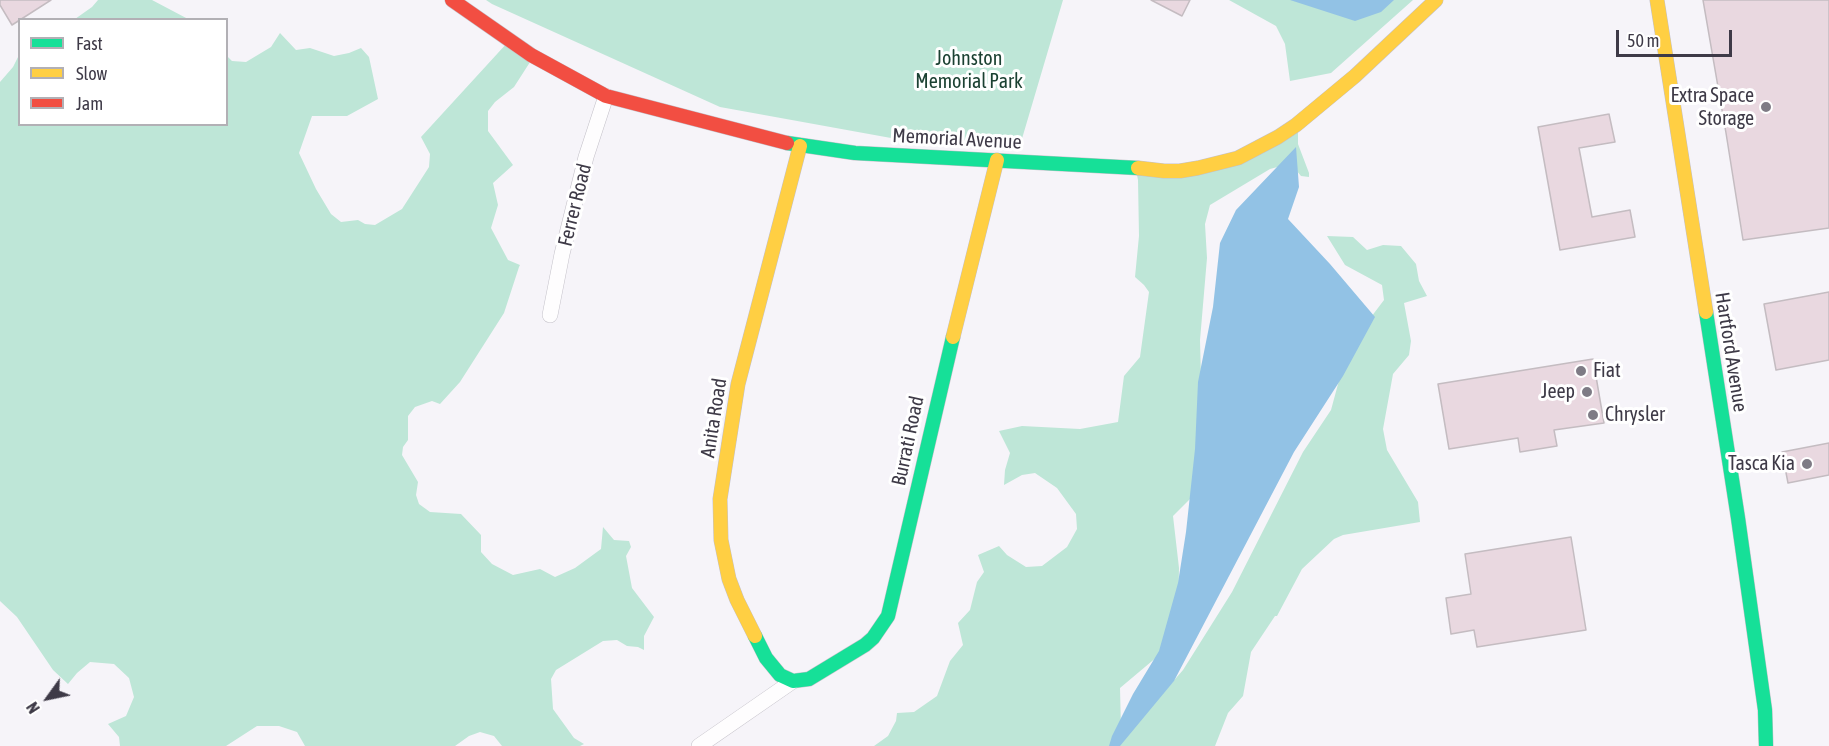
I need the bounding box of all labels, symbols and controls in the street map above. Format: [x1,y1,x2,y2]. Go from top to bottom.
legend [18,18,228,126]
scale bar [1619,18,1734,56]
text: 50 m [1627,30,1659,51]
text: Fast [76,33,103,54]
park label: Johnston Memorial Park [915,47,1023,94]
text: Slow [76,63,107,84]
place label: Extra Space Storage [1670,84,1754,131]
text: Jam [76,93,103,114]
marker: Extra Space Storage [1759,100,1773,114]
street label: Memorial Avenue [892,124,1022,154]
street label: Ferrer Road [553,161,597,249]
street label: Hartford Avenue [1710,290,1752,414]
place label: Fiat [1593,359,1621,383]
marker: Fiat [1574,364,1588,378]
street label: Anita Road [696,377,732,459]
place label: Jeep [1541,380,1575,404]
marker: Jeep [1580,385,1594,399]
street label: Burrati Road [887,394,929,488]
place label: Chrysler [1605,403,1665,427]
marker: Chrysler [1586,408,1600,422]
place label: Tasca Kia [1728,452,1795,476]
marker: Tasca Kia [1800,457,1814,471]
north arrow [18,668,78,728]
text: N [23,699,43,717]

